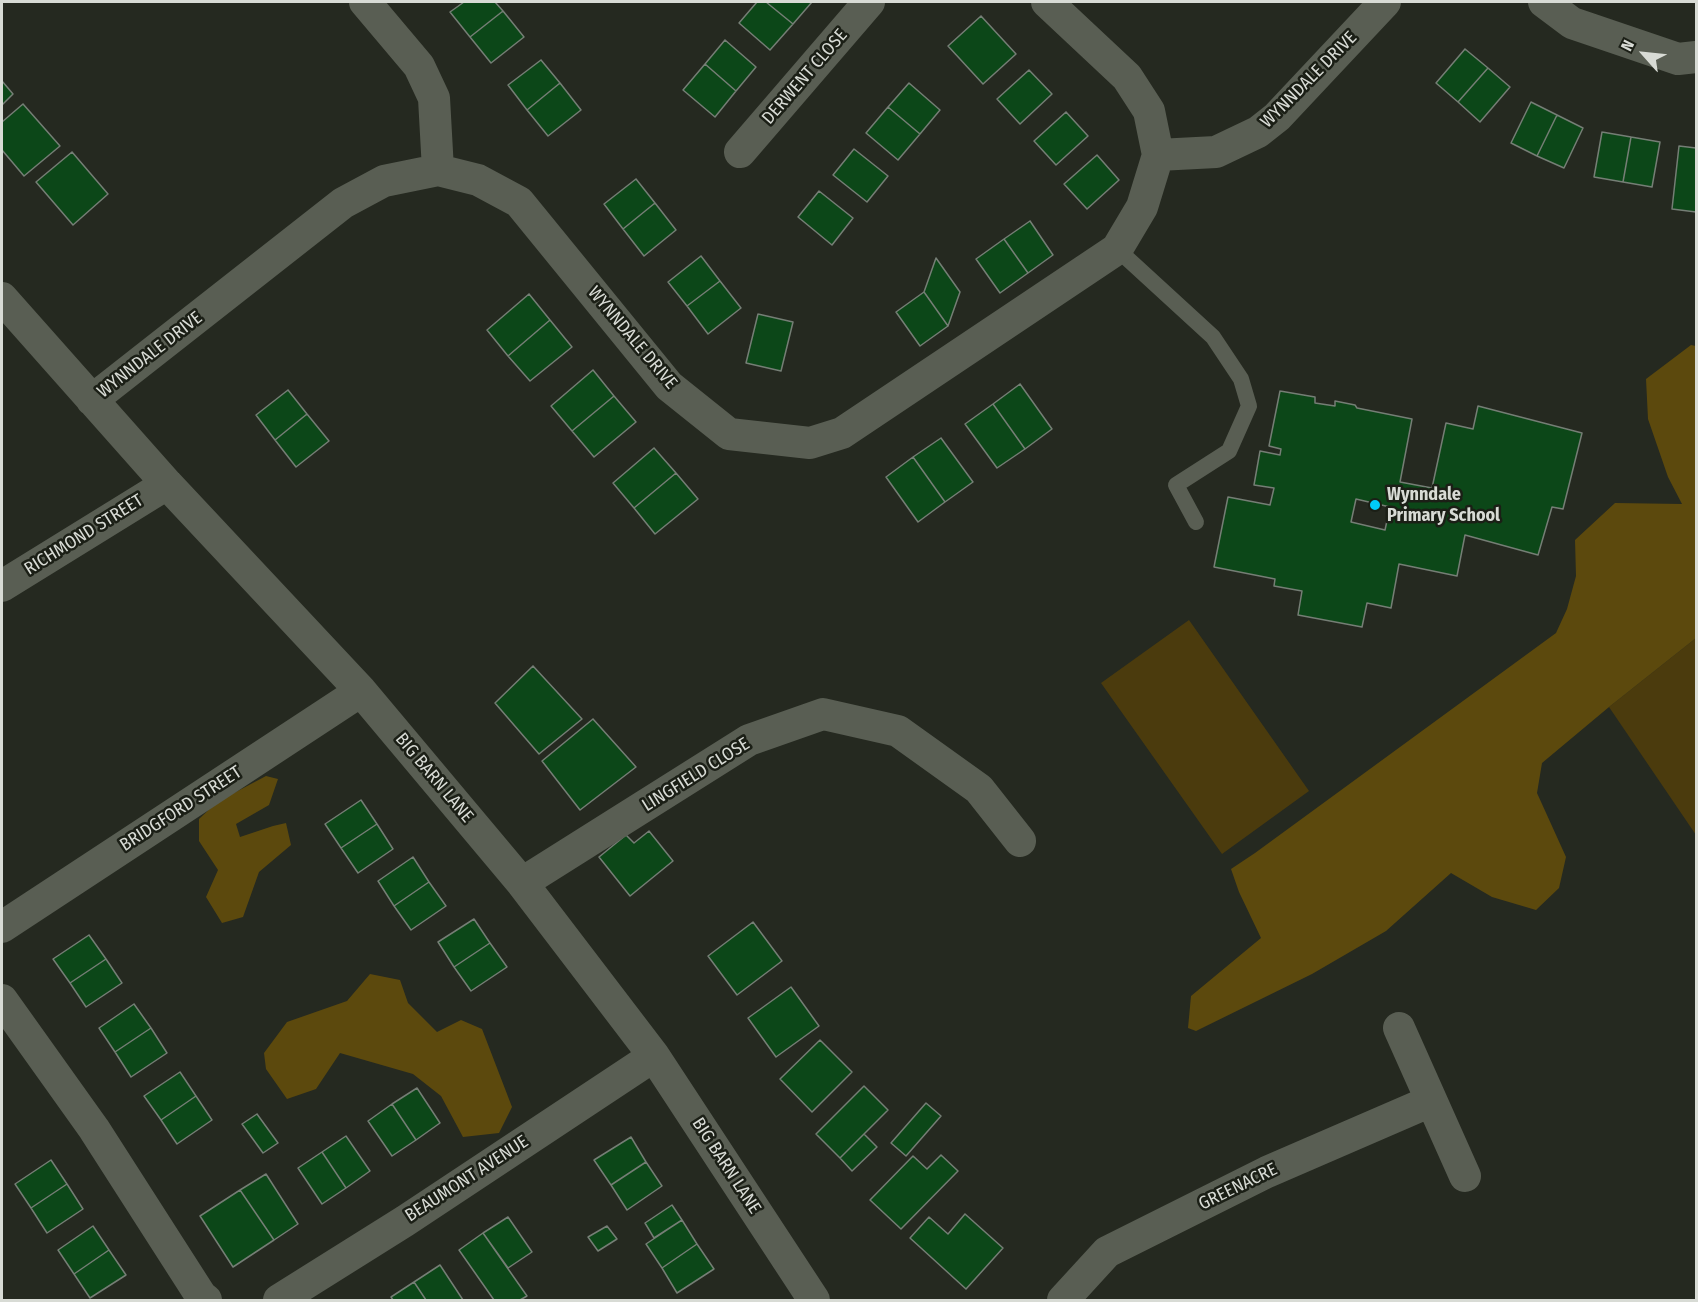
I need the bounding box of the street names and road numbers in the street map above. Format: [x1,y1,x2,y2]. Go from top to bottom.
street label: DERWENT CLOSE [758,25,852,129]
street label: WYNNDALE DRIVE [1256,27,1362,133]
street label: WYNNDALE DRIVE [583,282,681,394]
street label: WYNNDALE DRIVE [93,307,207,403]
street label: RICHMOND STREET [21,490,147,580]
street label: BIG BARN LANE [390,729,478,827]
street label: LINGFIELD CLOSE [638,733,754,817]
street label: BRIDGFORD STREET [116,762,246,856]
street label: BIG BARN LANE [687,1114,765,1218]
street label: BEAUMONT AVENUE [401,1131,533,1227]
street label: GREENACRE [1195,1159,1281,1215]

